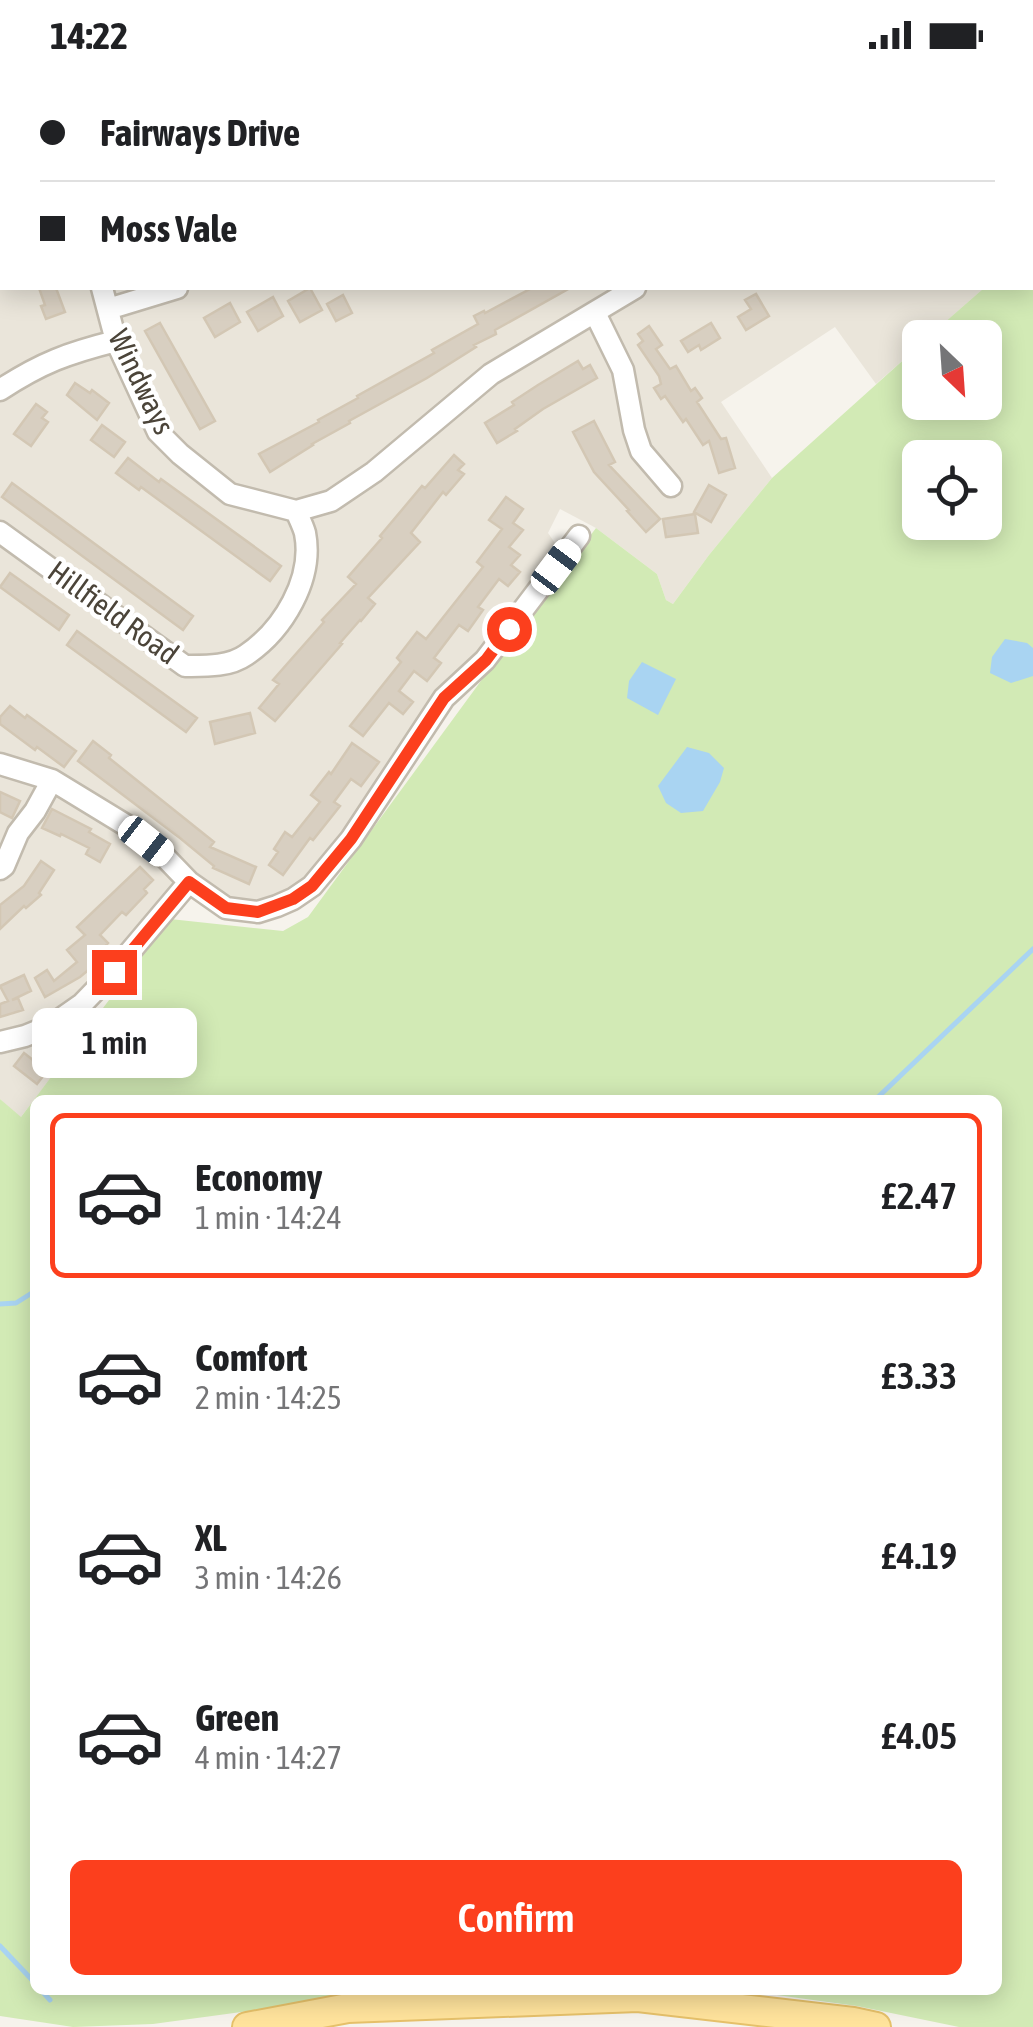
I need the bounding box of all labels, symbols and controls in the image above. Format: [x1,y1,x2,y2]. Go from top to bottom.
text: 14:22 [50,14,128,57]
text: Fairways Drive [100,111,300,154]
text: Moss Vale [100,207,237,250]
north arrow [902,320,1002,420]
map controls [902,320,1002,540]
street label: Windways [102,324,182,439]
button: locate [902,440,1002,540]
car [526,534,586,600]
street label: Hillfield Road [42,554,185,671]
route start [487,607,532,652]
car [113,811,179,871]
route end [92,950,137,995]
callout: 1 min [32,1007,196,1077]
text: 1 min [82,1024,147,1061]
icon: car [75,1151,165,1241]
text: Economy [195,1156,322,1199]
text: £2.47 [881,1174,957,1217]
text: 1 min · 14:24 [195,1199,342,1236]
icon: car [75,1331,165,1421]
text: Comfort [195,1336,307,1379]
text: £3.33 [881,1354,957,1397]
text: 2 min · 14:25 [195,1379,342,1416]
icon: car [75,1511,165,1601]
text: XL [195,1516,227,1559]
text: £4.19 [881,1534,957,1577]
text: 3 min · 14:26 [195,1559,342,1596]
icon: car [75,1691,165,1781]
text: Green [195,1696,279,1739]
text: £4.05 [881,1714,957,1757]
text: 4 min · 14:27 [195,1739,342,1776]
button: Confirm [70,1860,962,1975]

